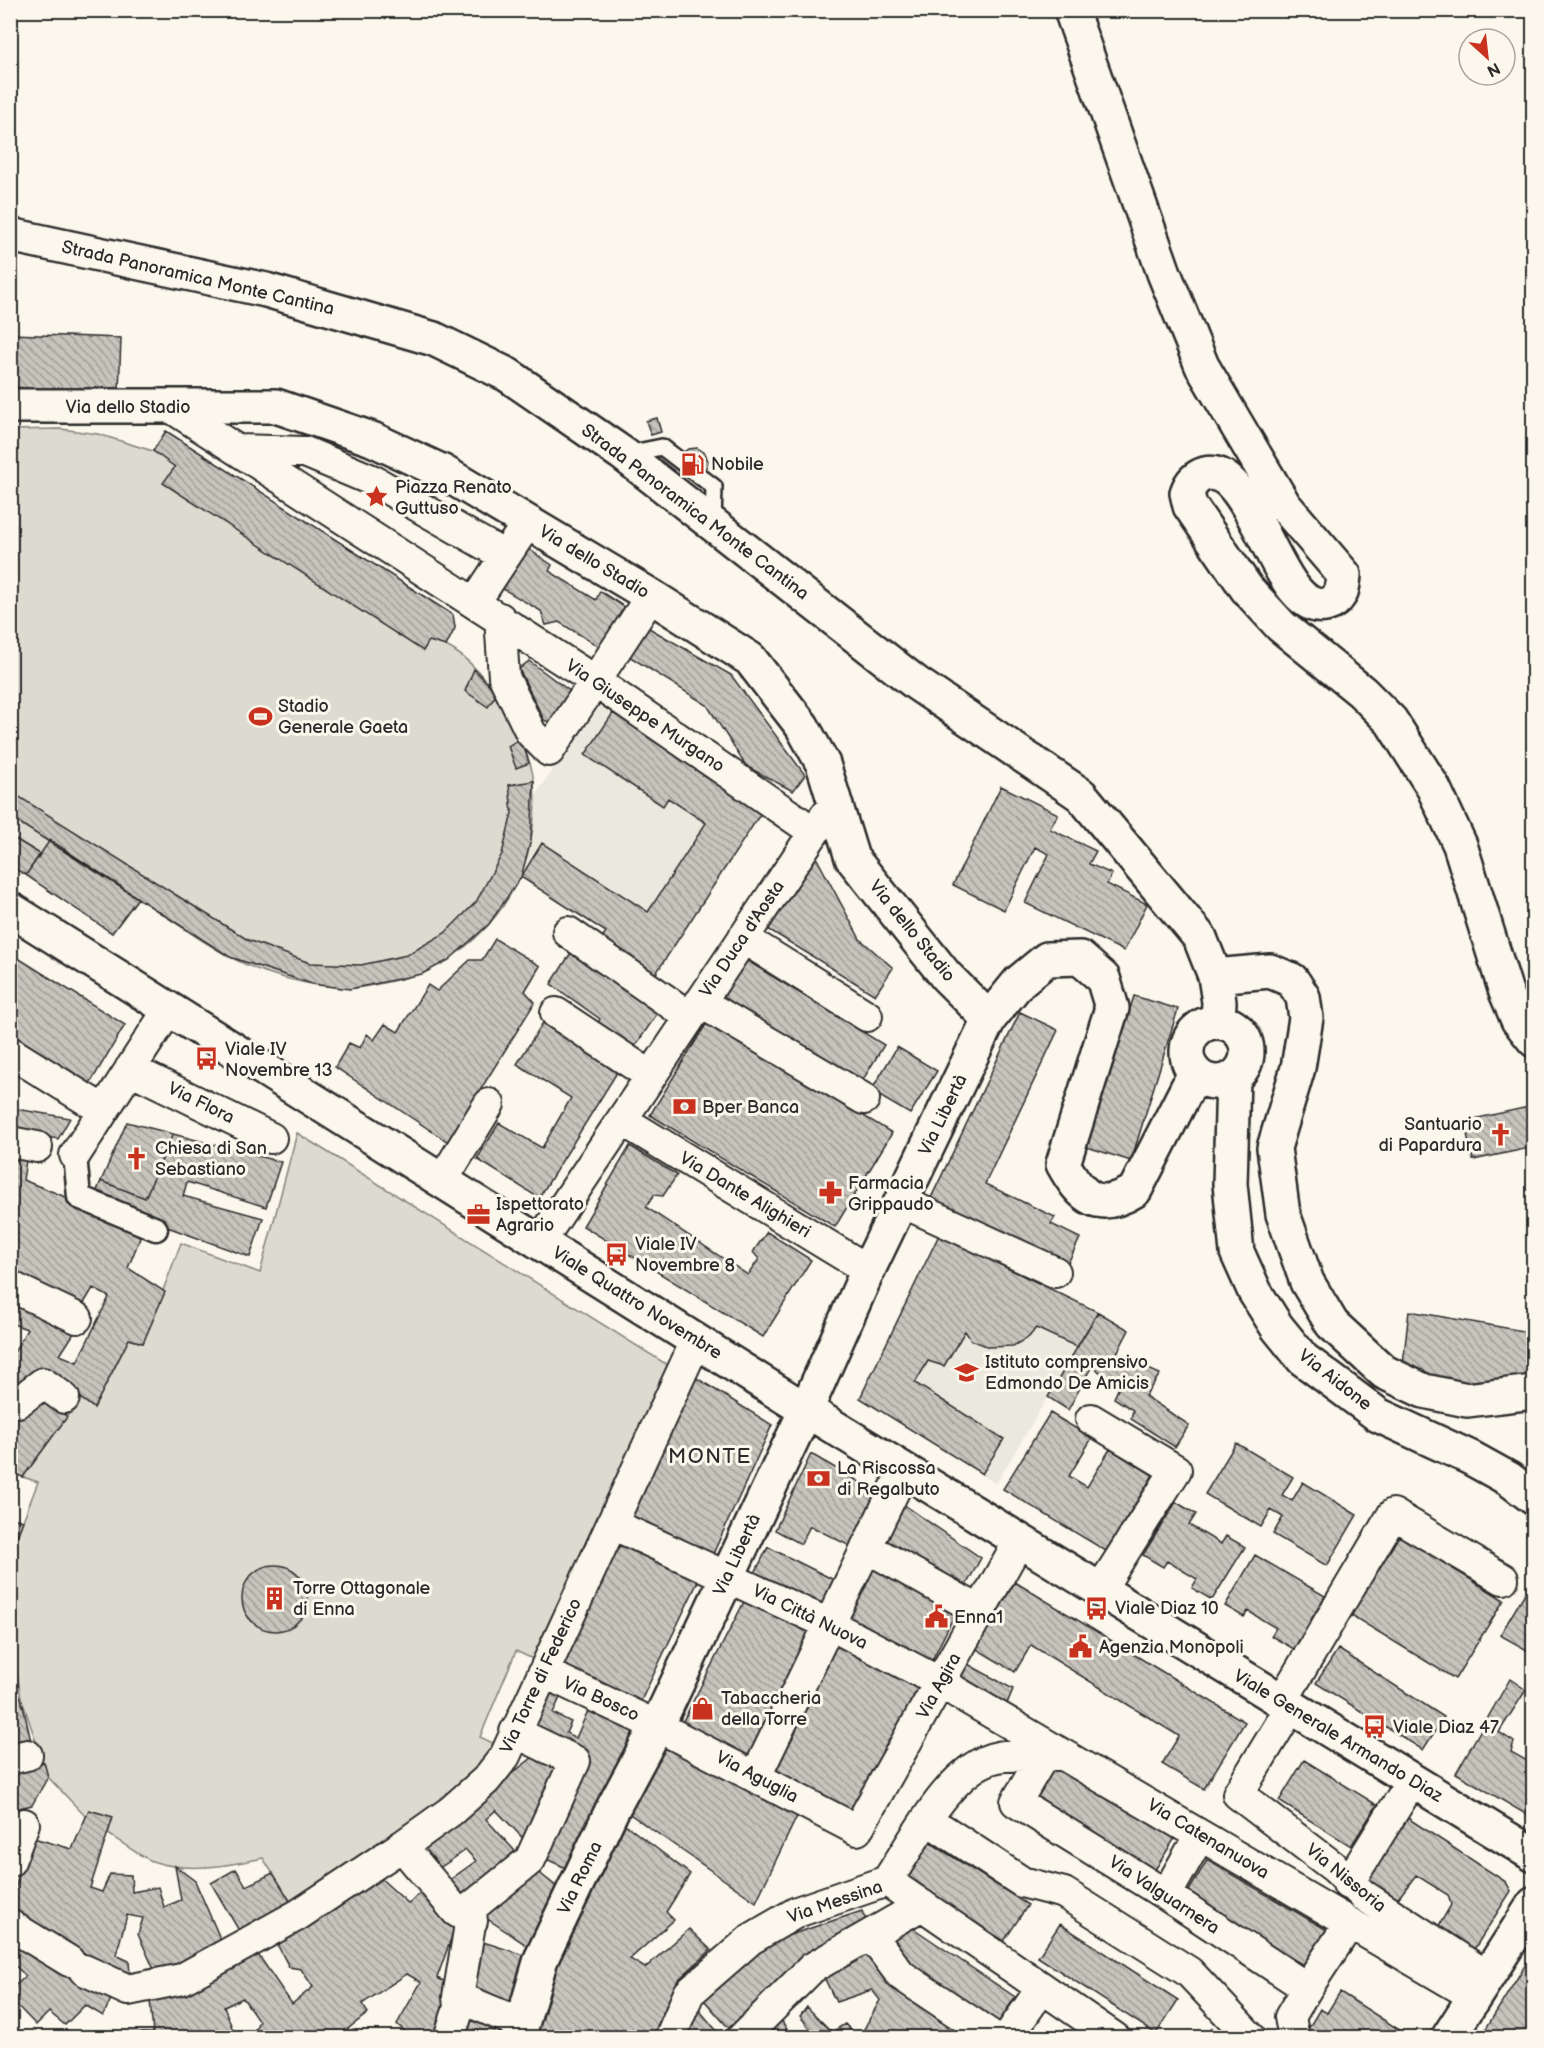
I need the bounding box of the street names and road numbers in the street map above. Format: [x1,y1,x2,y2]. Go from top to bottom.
street label: Strada Panoramica Monte Cantina [60,236,336,320]
street label: Via dello Stadio [66,397,190,418]
street label: Strada Panoramica Monte Cantina [577,420,813,604]
street label: Via dello Stadio [535,521,653,603]
street label: Via Giuseppe Murgano [562,655,728,777]
street label: Via dello Stadio [865,876,959,986]
street label: Via Duca d'Aosta [695,877,789,1001]
street label: Via Libertà [914,1071,972,1159]
street label: Via Flora [164,1078,238,1128]
street label: Via Dante Alighieri [676,1148,814,1242]
street label: Viale Quattro Novembre [548,1242,726,1364]
street label: Via Aidone [1294,1345,1376,1415]
street label: Via Libertà [709,1511,765,1599]
street label: Via Città Nuova [749,1580,871,1654]
street label: Via Torre di Federico [496,1595,586,1757]
street label: Via Agira [912,1649,966,1723]
street label: Viale Generale Armando Diaz [1230,1665,1447,1807]
street label: Via Bosco [560,1672,642,1726]
street label: Via Aguglia [712,1747,802,1807]
street label: Via Catenanuova [1143,1794,1273,1884]
street label: Via Roma [553,1838,607,1918]
street label: Via Nissoria [1302,1839,1390,1917]
street label: Via Valguarnera [1105,1851,1223,1939]
street label: Via Messina [785,1876,885,1928]

